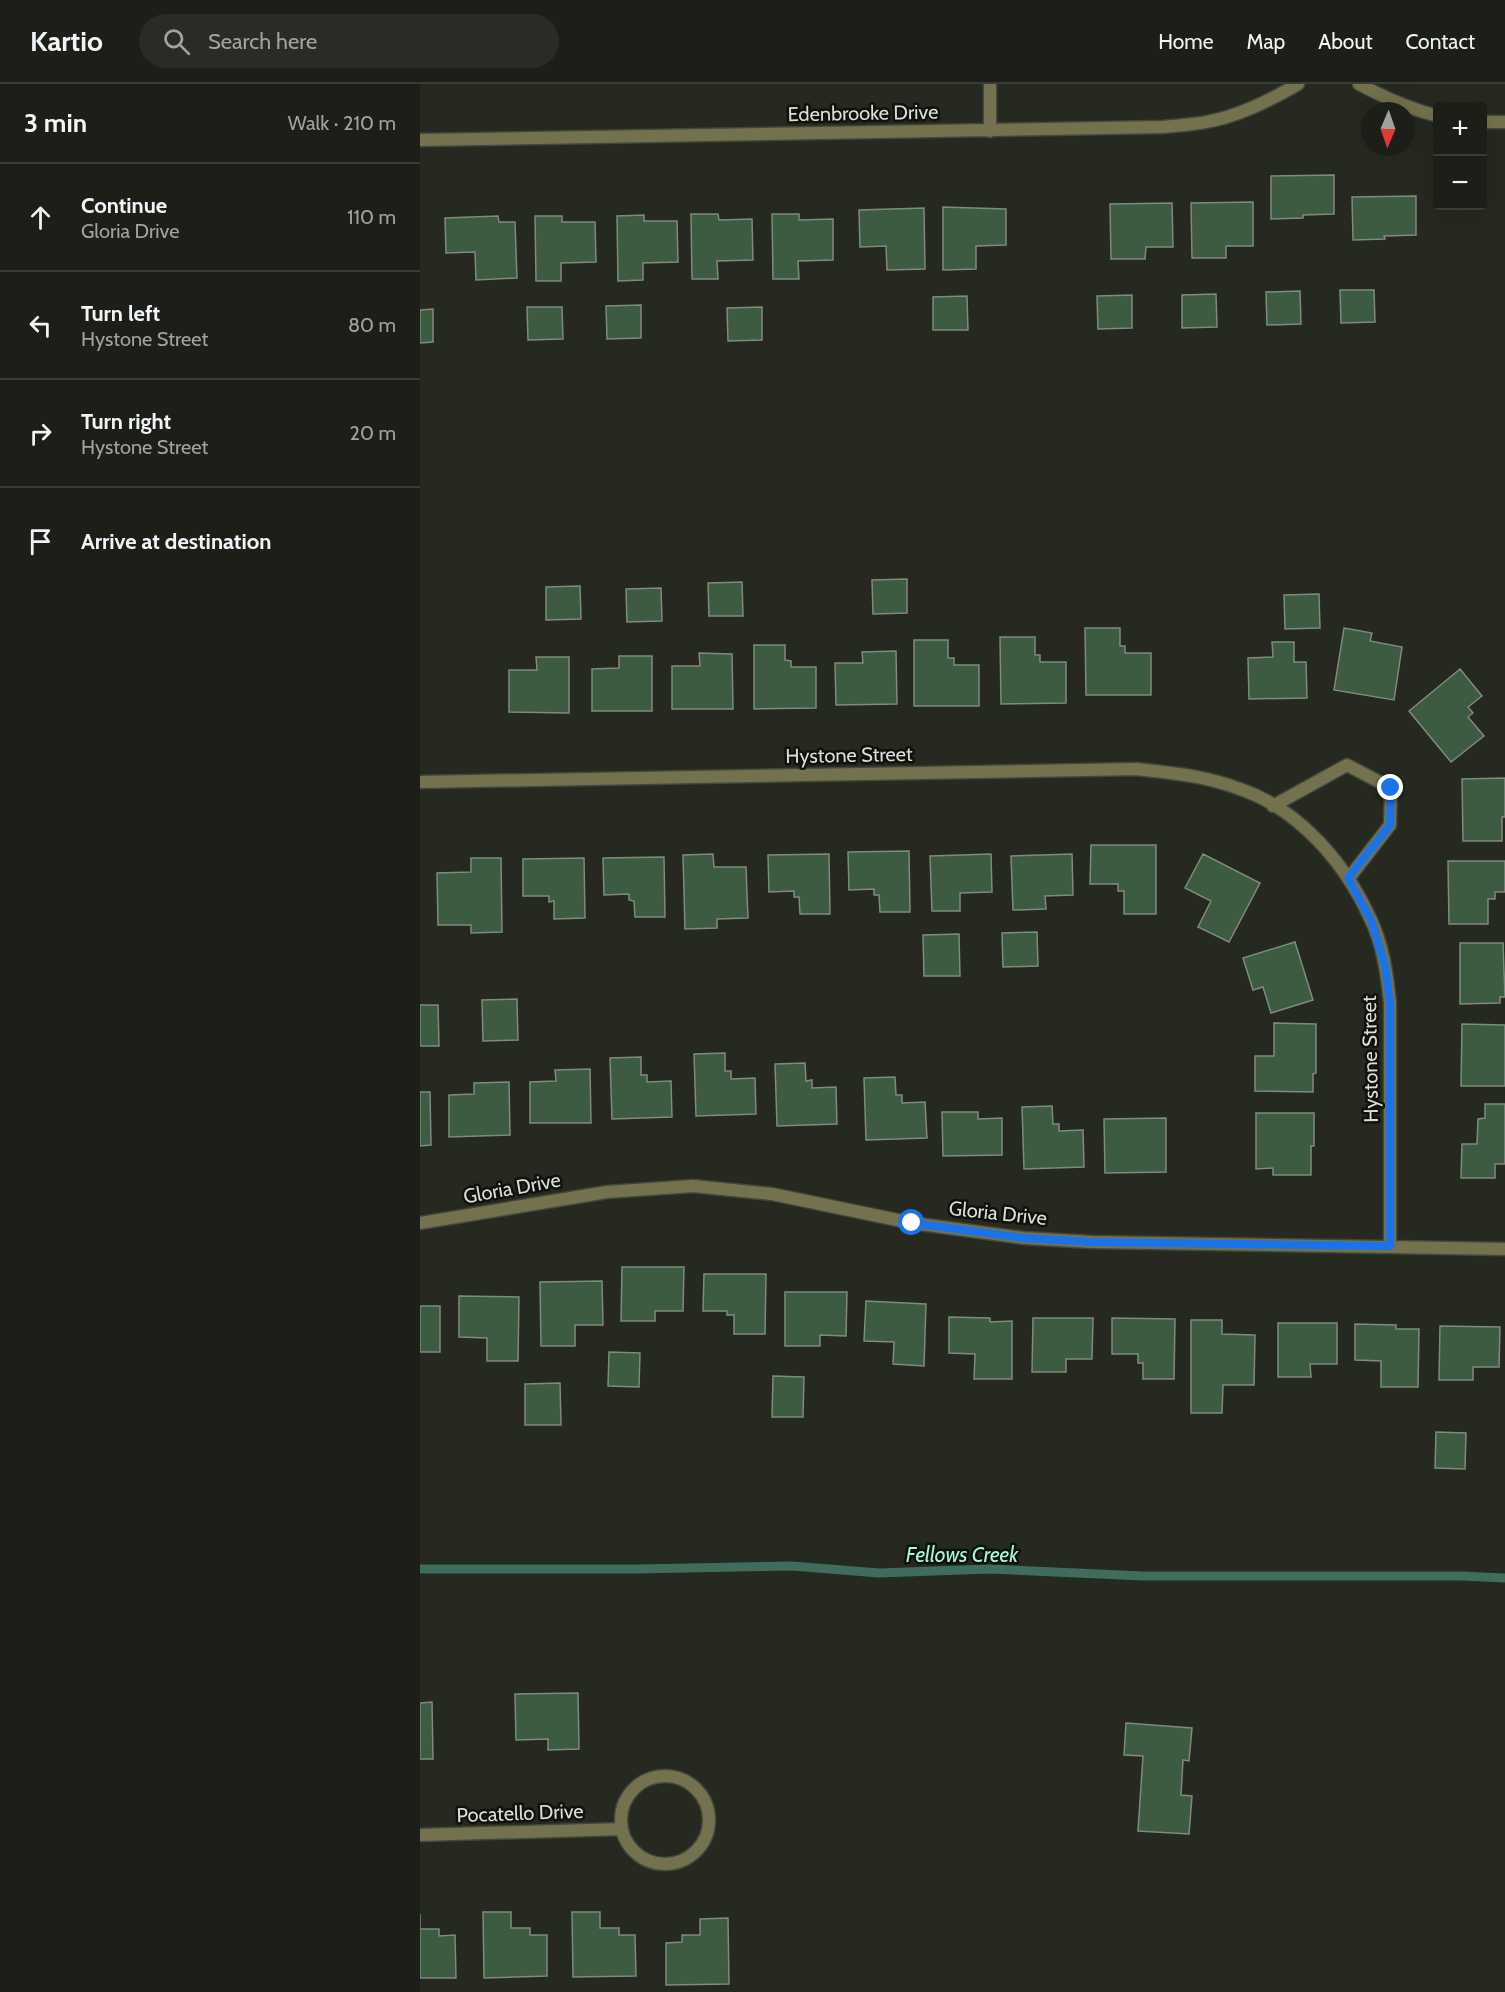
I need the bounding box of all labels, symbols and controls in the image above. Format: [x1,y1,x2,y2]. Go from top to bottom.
search box [139,14,559,68]
text: Kartio [30,24,103,58]
icon: search [160,25,193,58]
text: Search here [208,28,317,55]
text: Home [1158,29,1214,54]
text: Map [1247,29,1285,54]
text: About [1318,29,1372,54]
text: Contact [1405,29,1475,54]
street label: Edenbrooke Drive [788,100,938,126]
north arrow [1361,102,1415,156]
map controls [1433,102,1487,210]
button: + [1433,102,1487,156]
text: 3 min [24,107,87,139]
text: Walk · 210 m [288,111,396,135]
button: − [1433,156,1487,210]
text: Continue [81,192,167,219]
icon: ahead [24,201,57,234]
text: 110 m [347,205,396,229]
text: Gloria Drive [81,219,179,243]
text: Turn left [81,300,160,327]
icon: left [24,309,57,342]
text: 80 m [348,313,396,337]
text: Hystone Street [81,327,208,351]
text: Turn right [81,408,171,435]
icon: right [24,417,57,450]
text: 20 m [350,421,396,445]
text: Hystone Street [81,435,208,459]
icon: arrive [24,525,57,558]
text: Arrive at destination [81,528,271,555]
street label: Hystone Street [785,742,913,768]
route end [1377,774,1403,800]
street label: Hystone Street [1357,995,1383,1123]
street label: Gloria Drive [461,1168,563,1208]
street label: Gloria Drive [948,1196,1048,1230]
route start [898,1209,924,1235]
water label: Fellows Creek [906,1542,1019,1567]
street label: Pocatello Drive [456,1799,584,1827]

